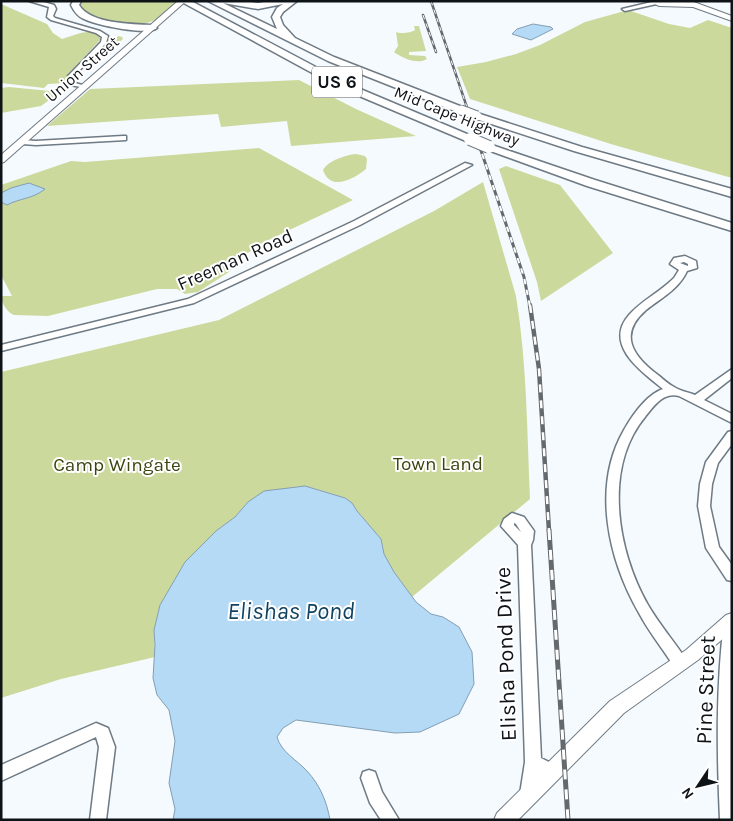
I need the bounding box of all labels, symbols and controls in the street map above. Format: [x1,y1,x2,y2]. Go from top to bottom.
street label: Union Street [41,32,123,106]
road number: US 6 [312,66,362,98]
street label: Mid Cape Highway [392,82,523,150]
street label: Freeman Road [174,225,296,295]
park label: Town Land [393,453,483,475]
park label: Camp Wingate [53,454,181,476]
street label: Elisha Pond Drive [490,566,522,742]
water label: Elishas Pond [227,597,355,625]
street label: Pine Street [691,635,721,745]
north arrow [673,761,723,811]
text: N [678,784,698,802]

